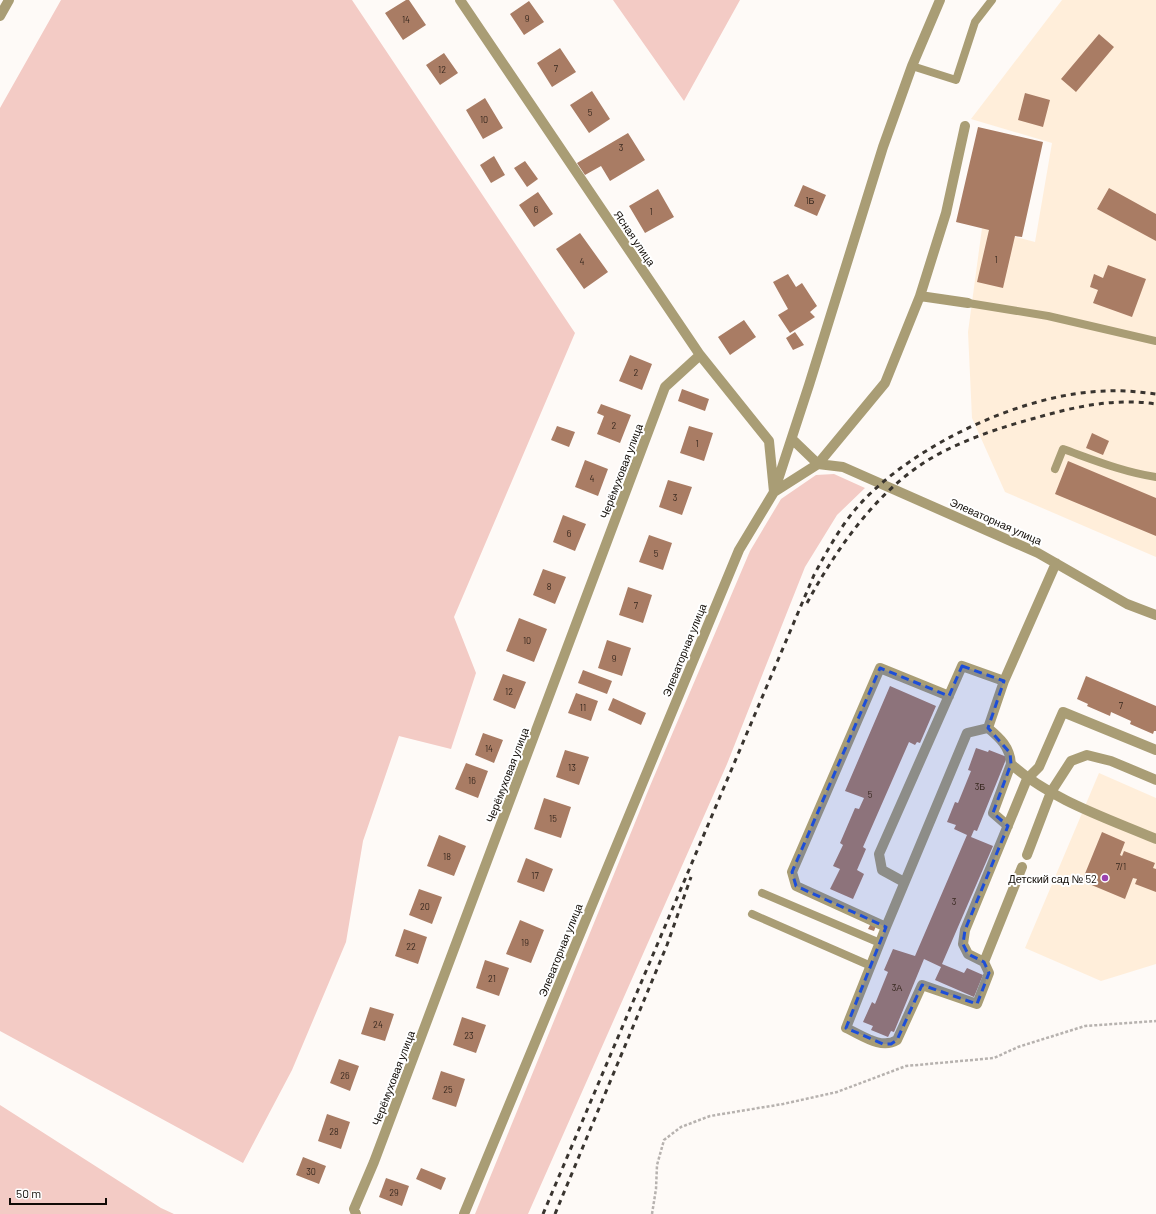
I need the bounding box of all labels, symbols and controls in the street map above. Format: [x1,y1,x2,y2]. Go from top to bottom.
house number: 9 [525,13,530,24]
house number: 14 [402,14,410,25]
house number: 7 [554,63,559,74]
house number: 12 [438,64,446,75]
house number: 5 [588,107,593,118]
house number: 10 [480,114,488,125]
house number: 3 [619,142,624,153]
house number: 1Б [805,195,815,206]
house number: 6 [534,204,539,215]
house number: 1 [649,206,653,217]
street label: Ясная улица [612,208,659,269]
house number: 1 [994,254,998,265]
house number: 4 [580,256,585,267]
house number: 2 [634,367,639,378]
house number: 2 [612,420,617,431]
street label: Черёмуховая улица [597,421,645,520]
house number: 1 [695,438,699,449]
house number: 4 [590,473,595,484]
house number: 3 [673,492,678,503]
street label: Элеваторная улица [948,495,1045,548]
house number: 6 [567,528,572,539]
house number: 5 [654,548,659,559]
house number: 8 [547,581,552,592]
house number: 7 [634,600,639,611]
street label: Элеваторная улица [659,601,709,699]
house number: 10 [523,635,531,646]
house number: 9 [612,653,617,664]
house number: 12 [505,686,513,697]
house number: 7 [1119,700,1124,711]
house number: 11 [580,702,586,713]
street label: Черёмуховая улица [483,725,531,824]
house number: 14 [485,743,493,754]
house number: 13 [568,762,576,773]
house number: 16 [468,775,476,786]
house number: 3Б [975,781,985,792]
house number: 5 [868,789,873,800]
house number: 15 [549,813,557,824]
house number: 18 [443,851,451,862]
house number: 7/1 [1116,861,1126,872]
house number: 17 [531,870,539,881]
place label: Детский сад № 52 [1008,872,1097,885]
marker: Детский сад № 52 [1100,873,1110,883]
house number: 3 [952,896,957,907]
house number: 20 [420,901,430,912]
street label: Элеваторная улица [535,901,585,999]
house number: 19 [521,937,529,948]
house number: 22 [406,941,416,952]
house number: 21 [488,973,496,984]
house number: 3А [892,982,902,993]
house number: 24 [373,1019,383,1030]
street label: Черёмуховая улица [369,1028,417,1127]
house number: 23 [464,1030,474,1041]
house number: 26 [340,1070,350,1081]
house number: 25 [443,1084,453,1095]
house number: 28 [329,1126,339,1137]
house number: 30 [306,1166,316,1177]
scale bar [10,1180,106,1206]
text: 50 m [16,1186,41,1200]
house number: 29 [389,1187,399,1198]

